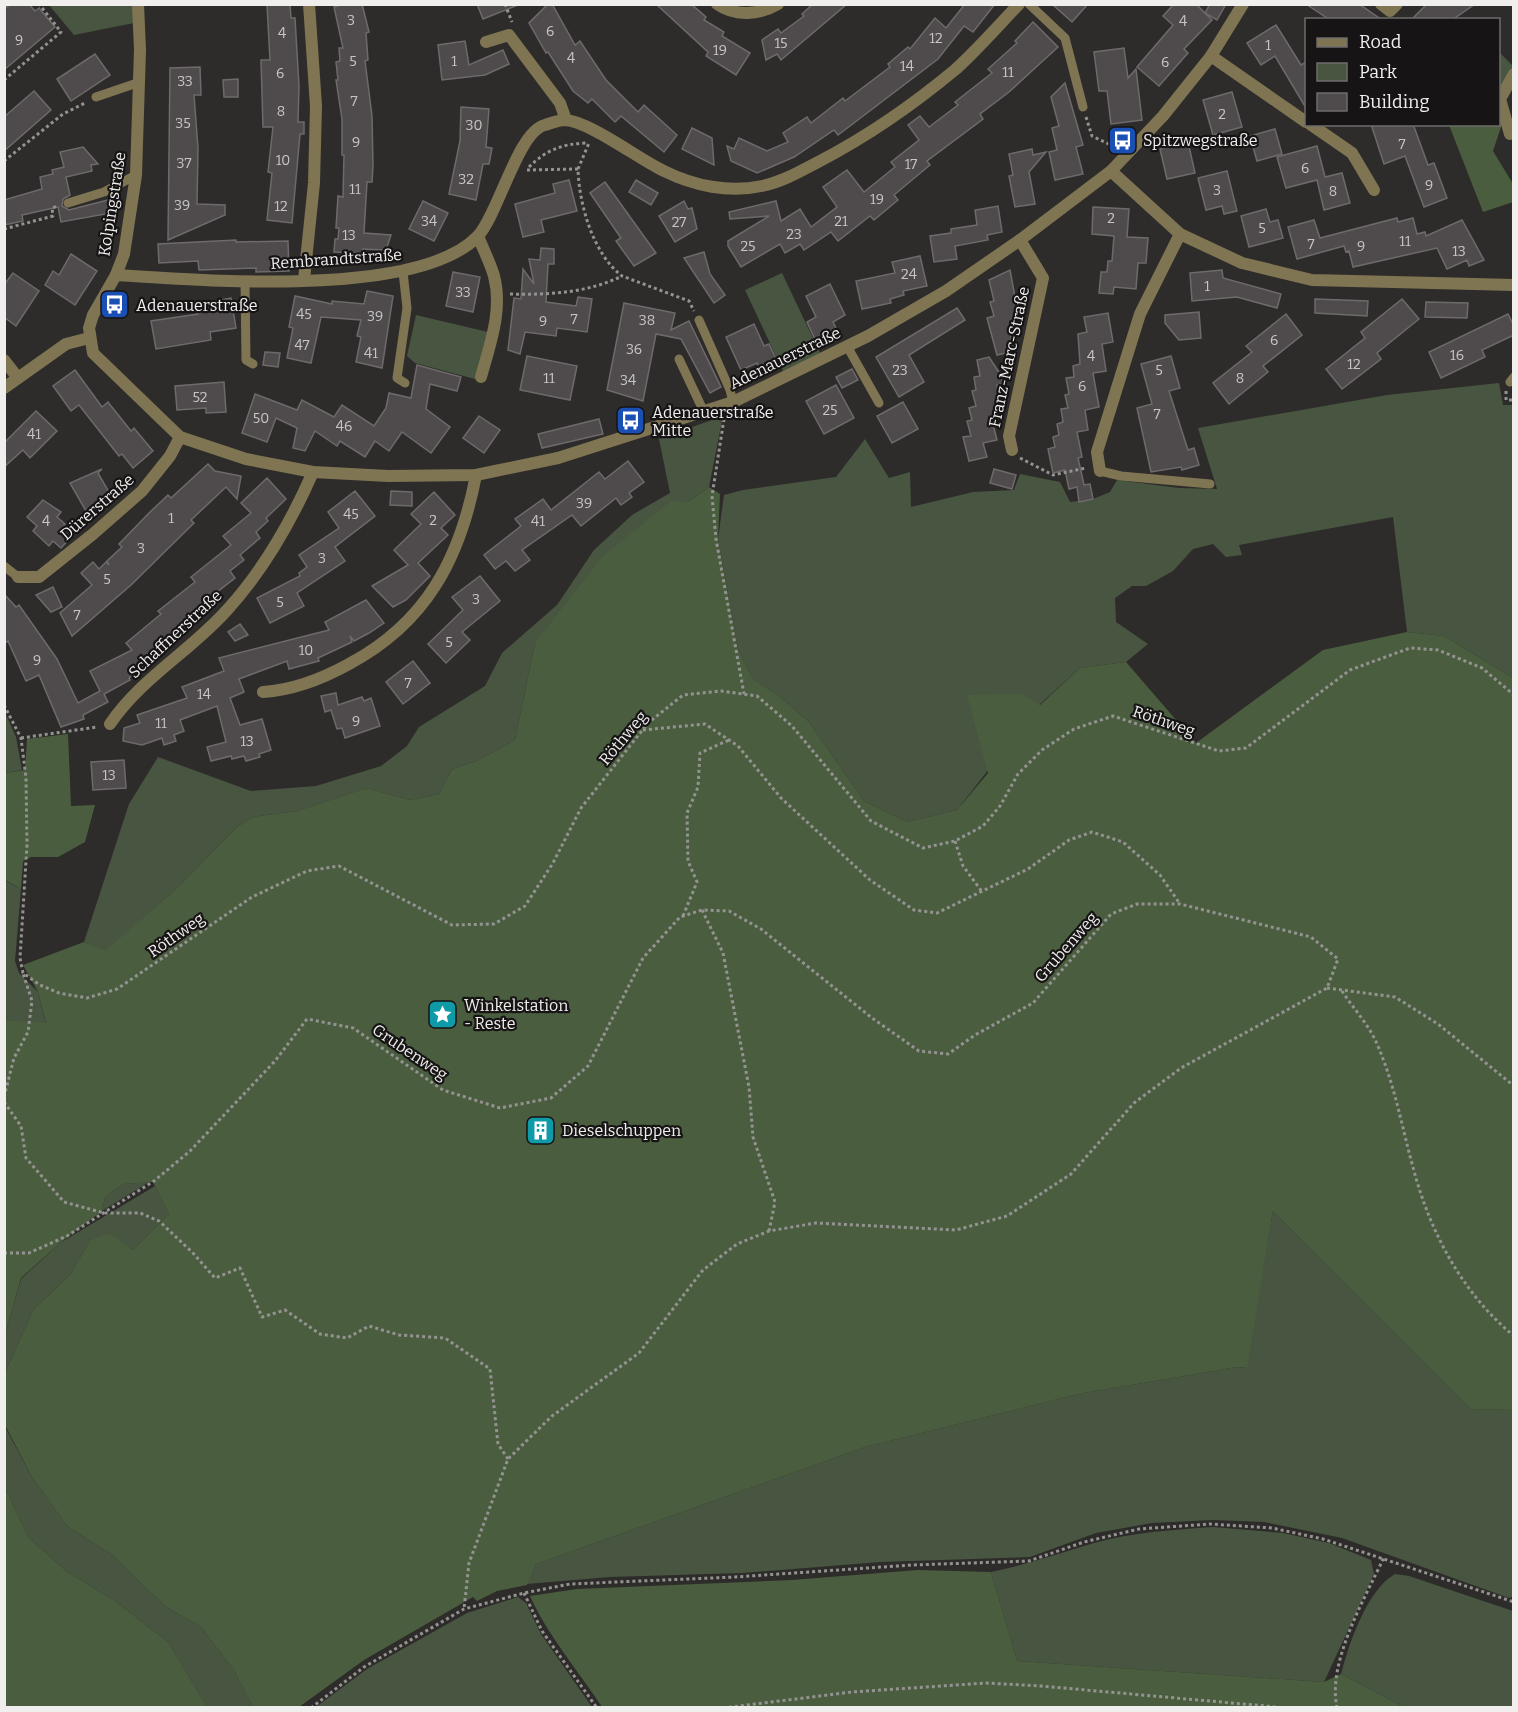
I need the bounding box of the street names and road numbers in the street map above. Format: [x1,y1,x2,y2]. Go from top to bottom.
street label: Kolpingstraße [94,150,130,258]
street label: Rembrandtstraße [270,245,402,273]
street label: Franz-Marc-Straße [985,285,1033,429]
street label: Adenauerstraße [726,323,844,393]
street label: Dürerstraße [56,470,138,544]
street label: Schaffnerstraße [124,586,226,682]
street label: Röthweg [1130,701,1198,741]
street label: Röthweg [595,707,651,769]
street label: Grubenweg [1030,908,1102,986]
street label: Röthweg [144,909,208,961]
street label: Grubenweg [369,1020,451,1084]

